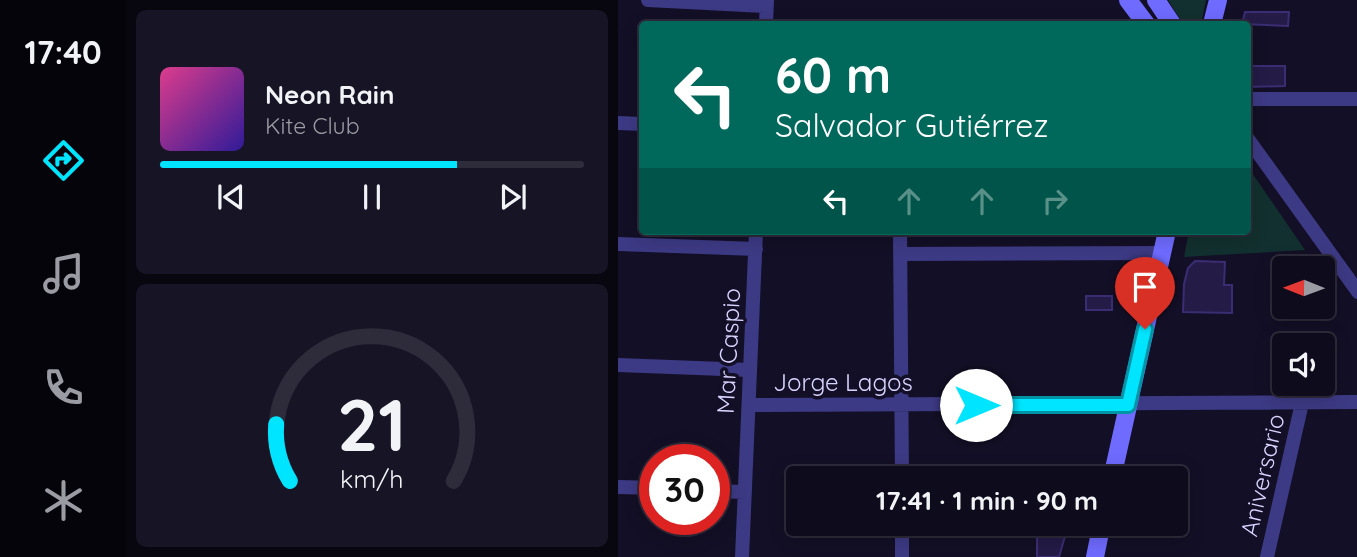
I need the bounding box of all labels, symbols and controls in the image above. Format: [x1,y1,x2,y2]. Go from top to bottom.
text: 17:40 [24,32,102,72]
text: 60 m [775,44,891,105]
icon: left [660,49,751,140]
text: Neon Rain [265,78,394,111]
text: Salvador Gutiérrez [775,105,1049,145]
text: Kite Club [265,111,360,140]
icon: directions [39,136,88,185]
icon: previous [212,178,250,216]
icon: pause [353,178,391,216]
icon: next [494,178,532,216]
icon: left [817,182,855,220]
icon: ahead [890,182,928,220]
icon: ahead [963,182,1001,220]
icon: right [1036,182,1074,220]
icon: music [39,249,88,298]
north arrow [1272,256,1336,318]
map controls [1272,256,1335,396]
pin [1115,257,1175,329]
icon: arrive [1126,268,1164,306]
street label: Mar Caspio [710,287,746,415]
button: sound [1272,333,1335,396]
icon: phone [39,363,88,412]
street label: Jorge Lagos [773,367,913,397]
position arrow [939,368,1013,442]
text: 21 [337,379,407,470]
street label: Aniversario [1233,411,1291,539]
speed limit sign: 30 [639,444,730,535]
text: km/h [340,463,404,494]
icon: climate [39,476,88,525]
text: 17:41 · 1 min · 90 m [876,484,1098,517]

